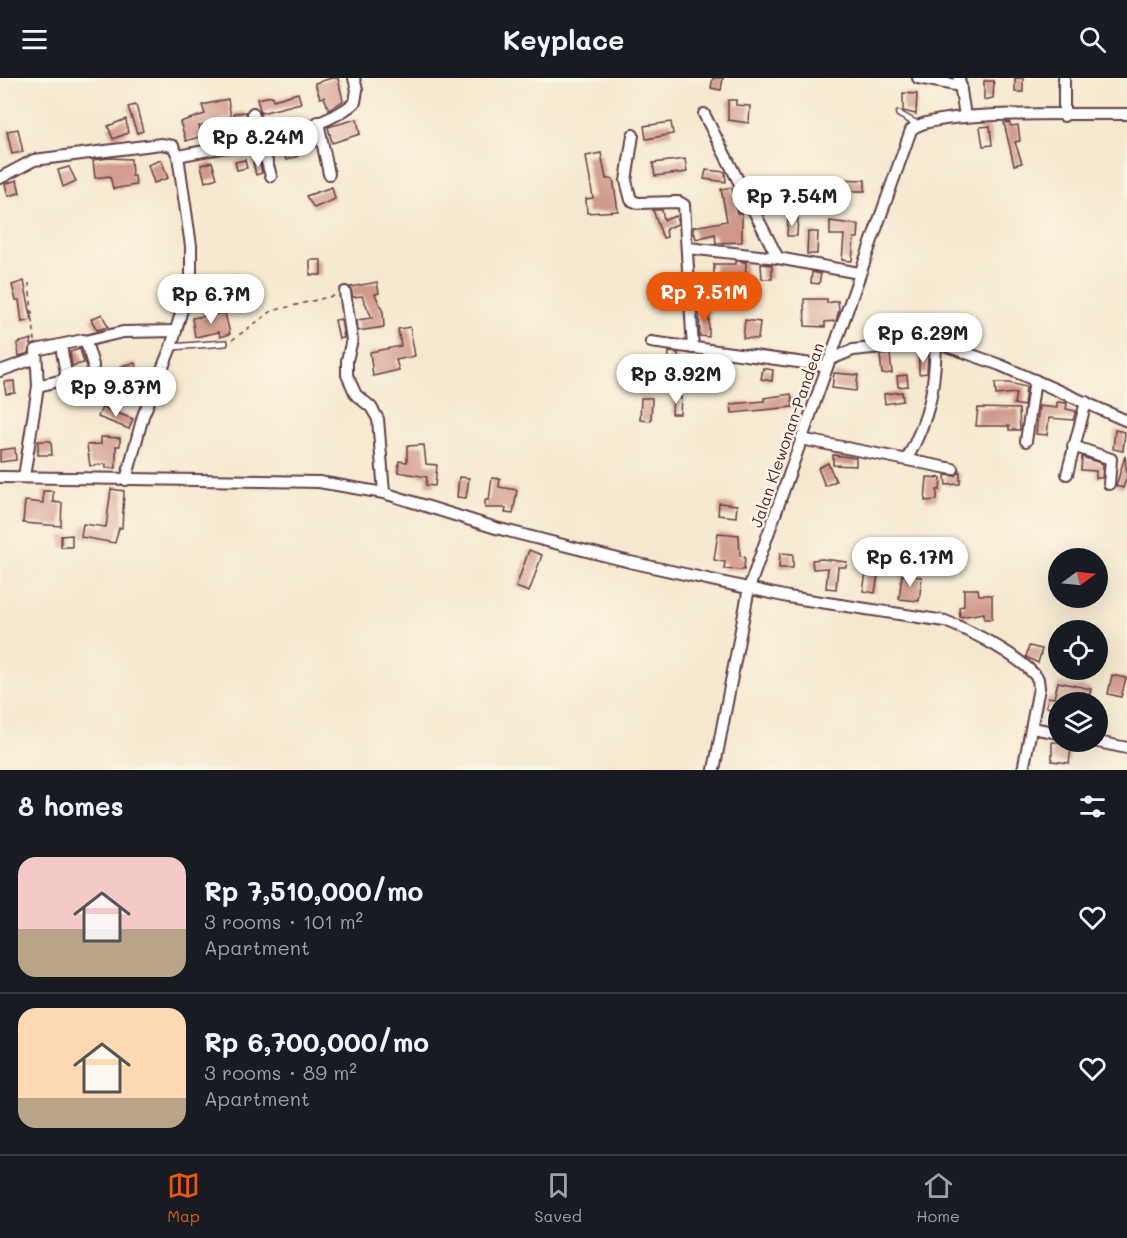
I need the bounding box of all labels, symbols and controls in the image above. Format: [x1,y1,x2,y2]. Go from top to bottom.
text: Keyplace [503,22,624,57]
icon: menu [18,23,51,56]
icon: search [1076,23,1109,56]
pin: Rp 8.24M [196,117,320,168]
text: Rp 8.24M [212,123,304,149]
pin: Rp 7.54M [730,176,854,227]
text: Rp 7.54M [746,182,838,208]
pin: Rp 7.51M [642,272,766,323]
pin: Rp 6.7M [156,274,266,325]
text: Rp 7.51M [660,278,748,304]
text: Rp 6.7M [171,280,251,306]
pin: Rp 6.29M [861,313,985,364]
text: Rp 6.29M [877,319,969,345]
street label: Jalan Klewonan-Pandean [745,340,828,530]
pin: Rp 3.92M [614,354,738,405]
text: Rp 3.92M [630,360,722,386]
pin: Rp 9.87M [54,367,178,418]
text: Rp 9.87M [70,373,162,399]
pin: Rp 6.17M [848,537,972,588]
text: Rp 6.17M [866,543,954,569]
north arrow [1048,548,1108,608]
map controls [1048,548,1108,752]
button: locate [1048,620,1108,680]
button: layers [1048,692,1108,752]
text: 8 homes [18,789,124,823]
icon: filters [1076,790,1109,823]
text: Rp 7,510,000/mo [204,874,423,908]
icon: home [66,881,138,953]
icon: heart [1076,901,1109,934]
text: 3 rooms · 101 m² [204,908,363,934]
text: Apartment [204,934,310,960]
text: Rp 6,700,000/mo [204,1025,429,1059]
icon: home [66,1032,138,1104]
icon: heart [1076,1052,1109,1085]
text: 3 rooms · 89 m² [204,1059,357,1085]
text: Apartment [204,1085,310,1111]
tab: Map [167,1169,200,1226]
tab: Saved [534,1169,582,1226]
tab: Home [916,1169,960,1226]

